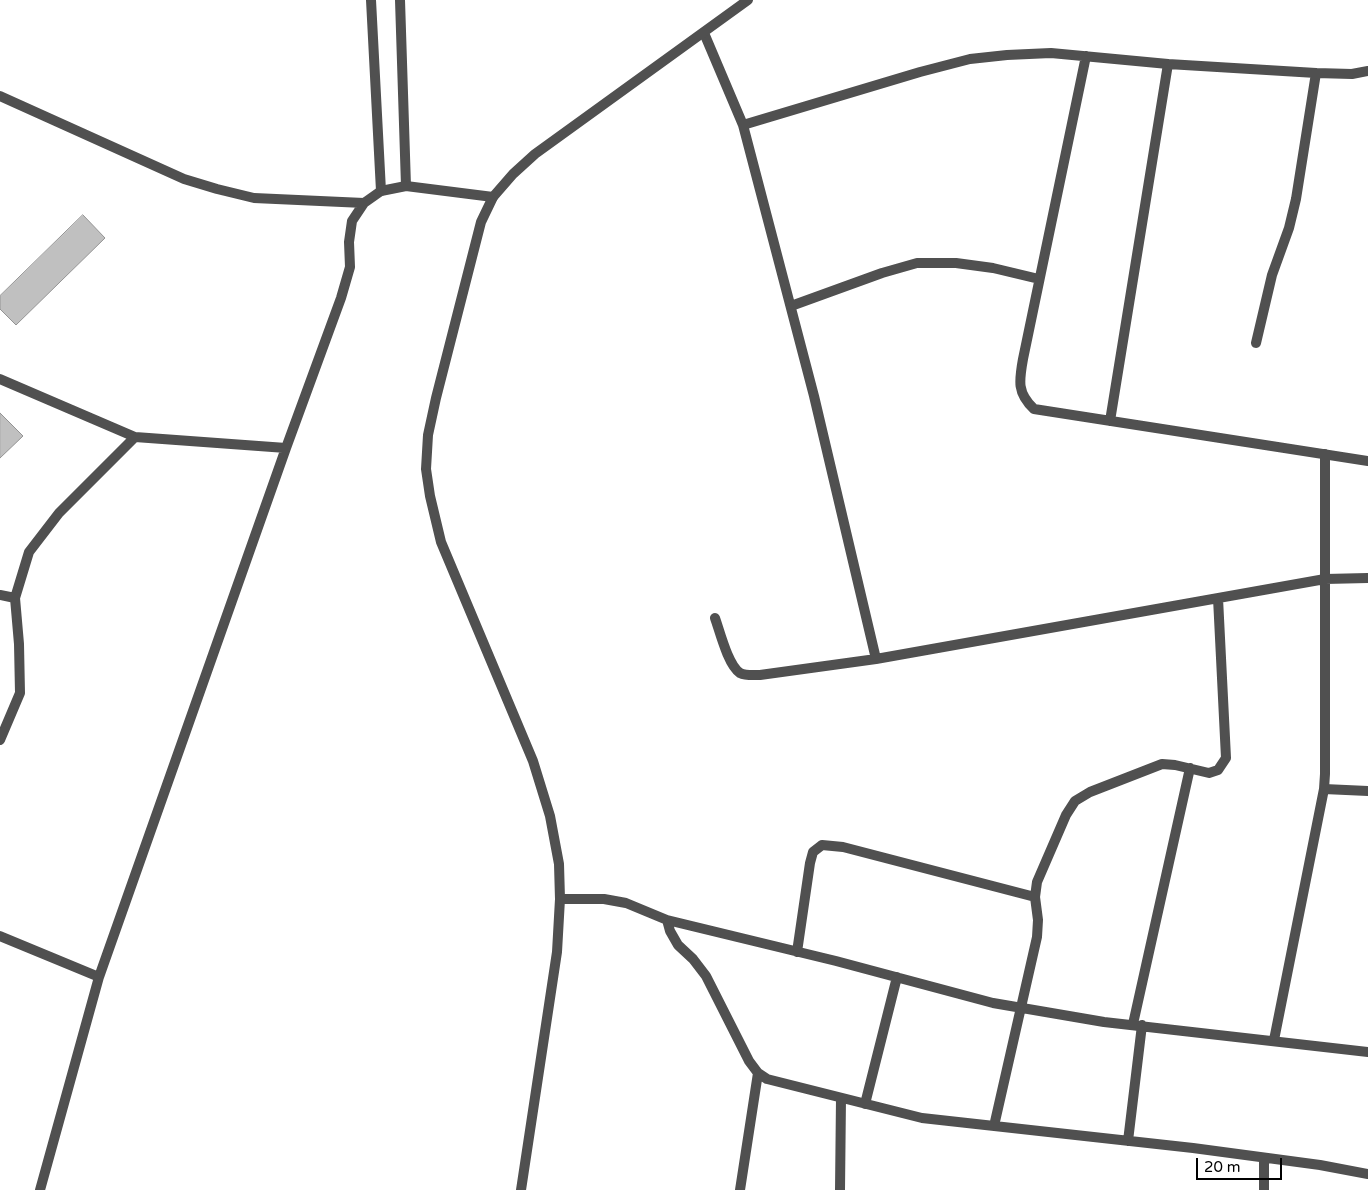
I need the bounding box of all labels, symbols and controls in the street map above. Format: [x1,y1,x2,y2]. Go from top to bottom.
scale bar [1198,1148,1284,1180]
text: 20 m [1204,1158,1241,1176]

